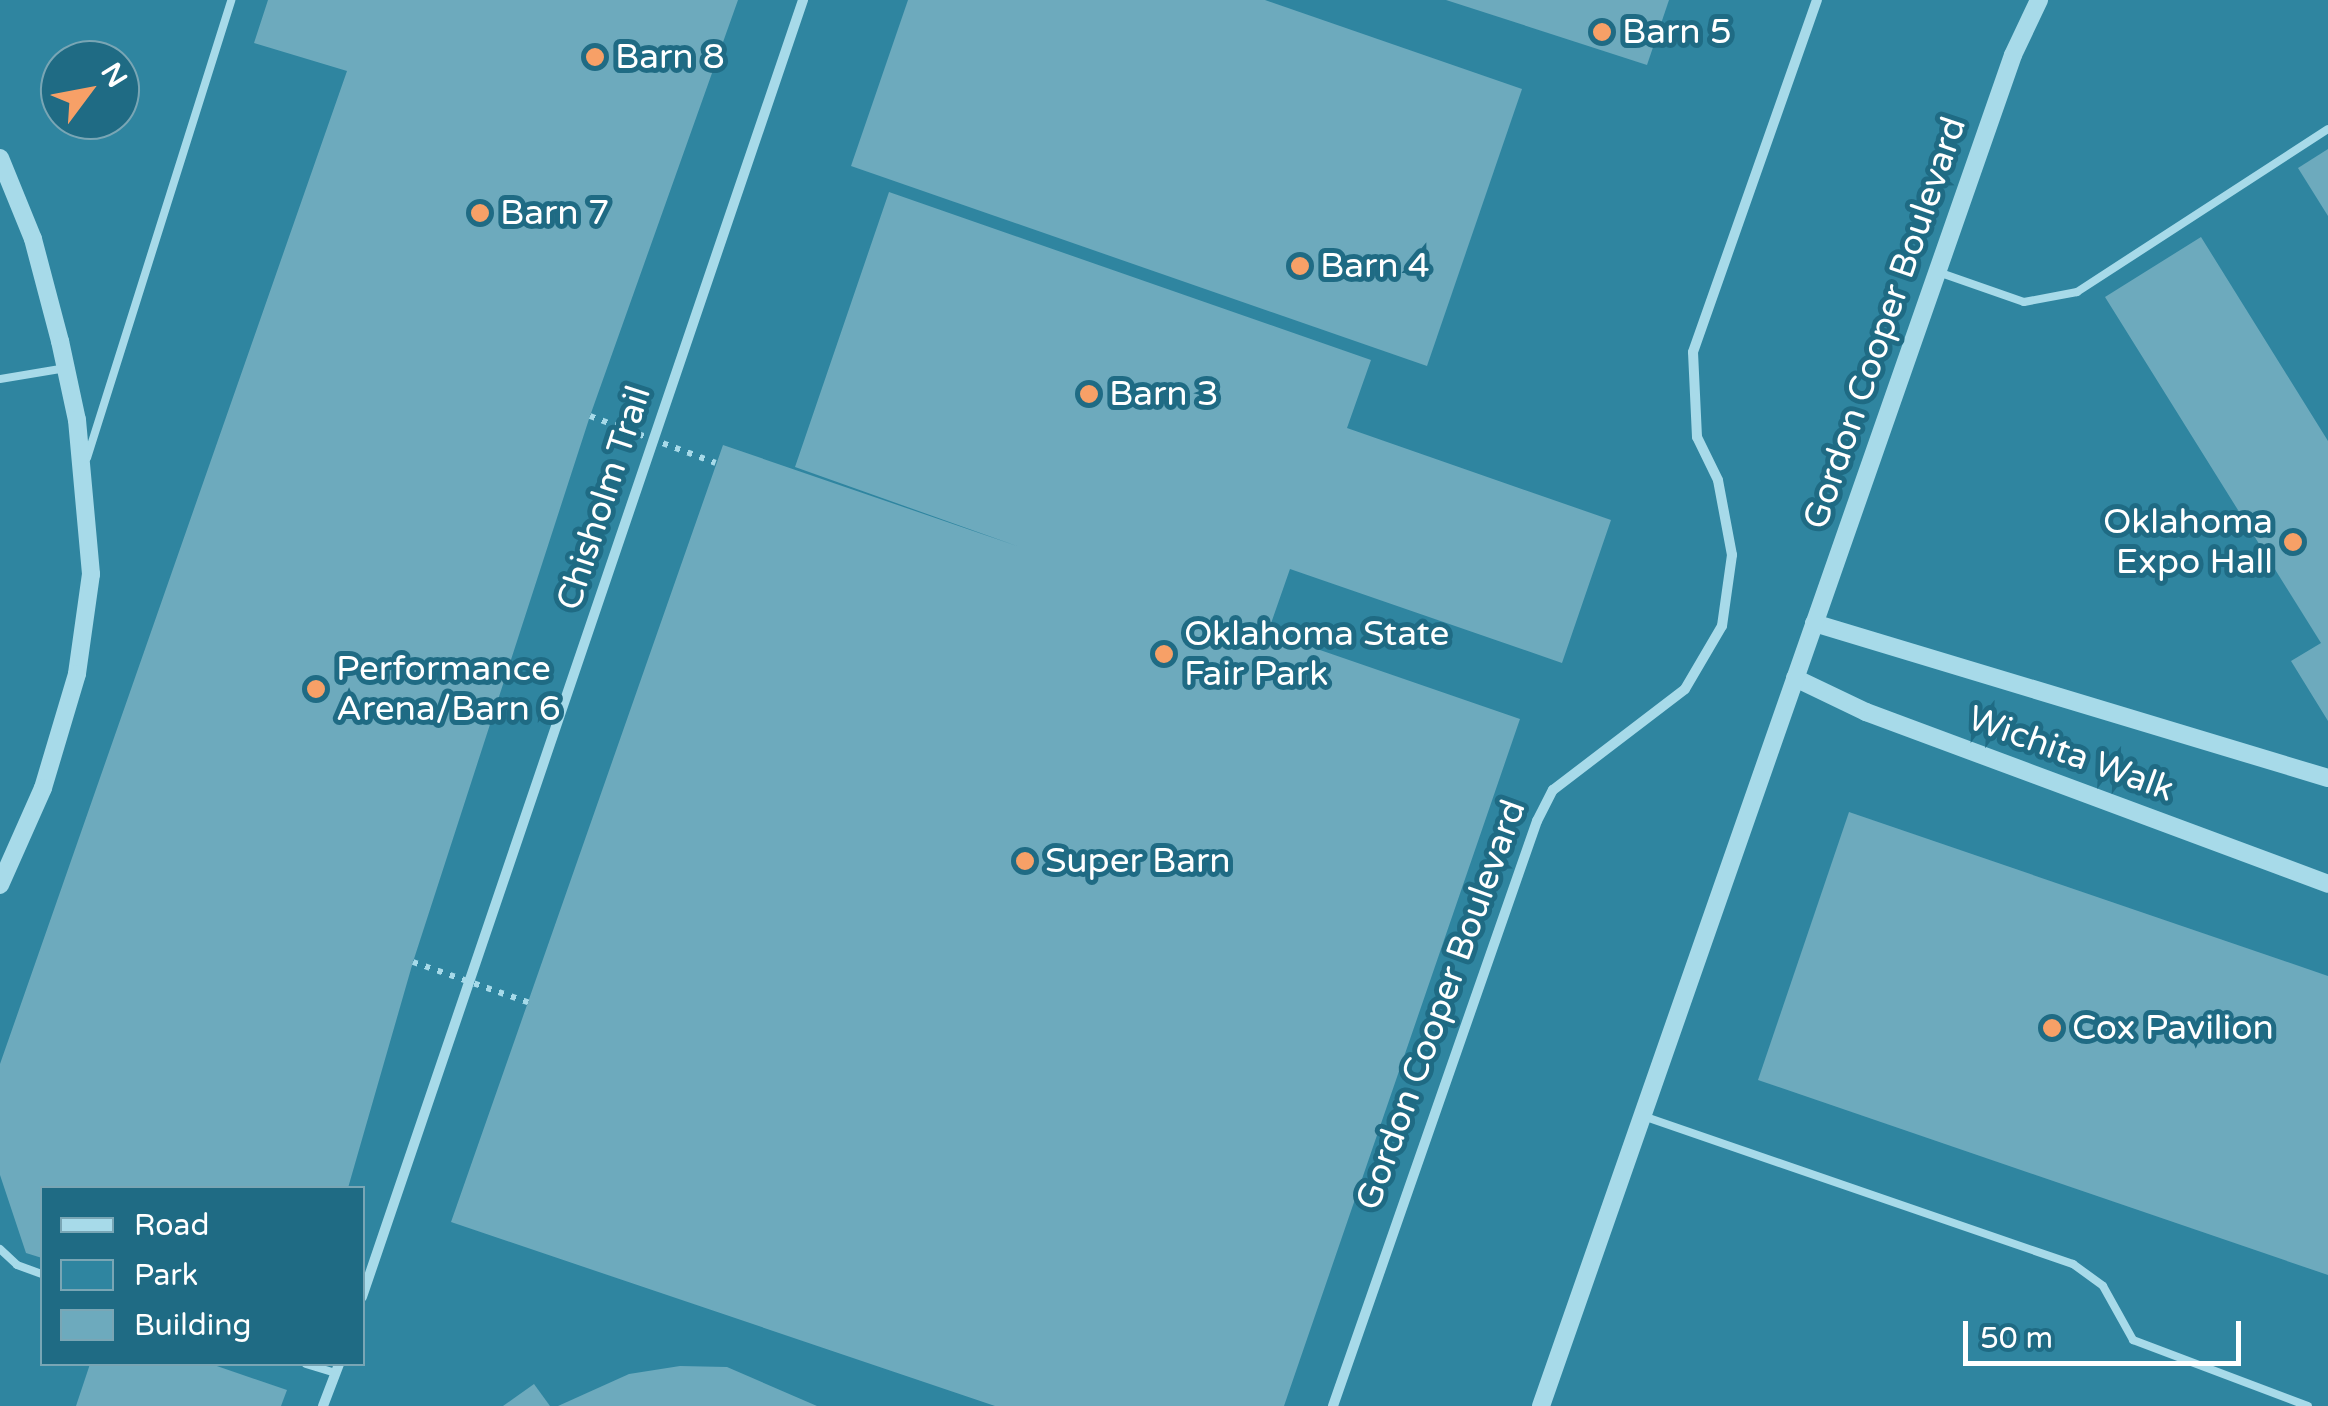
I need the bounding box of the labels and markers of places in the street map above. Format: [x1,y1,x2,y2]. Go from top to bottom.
place label: Barn 5 [1622,11,1732,53]
marker: Barn 5 [1591,21,1613,43]
place label: Barn 8 [615,36,725,78]
marker: Barn 8 [584,46,606,68]
place label: Barn 7 [500,192,610,234]
marker: Barn 7 [469,202,491,224]
place label: Barn 4 [1320,245,1430,287]
marker: Barn 4 [1289,255,1311,277]
place label: Barn 3 [1109,373,1219,415]
marker: Barn 3 [1078,383,1100,405]
place label: Oklahoma Expo Hall [2103,501,2273,583]
marker: Oklahoma Expo Hall [2282,531,2304,553]
place label: Oklahoma State Fair Park [1184,613,1449,695]
marker: Oklahoma State Fair Park [1153,643,1175,665]
place label: Performance Arena/Barn 6 [336,648,561,730]
marker: Performance Arena/Barn 6 [305,678,327,700]
place label: Super Barn [1045,840,1231,882]
marker: Super Barn [1014,850,1036,872]
place label: Cox Pavilion [2072,1007,2274,1049]
marker: Cox Pavilion [2041,1017,2063,1039]

